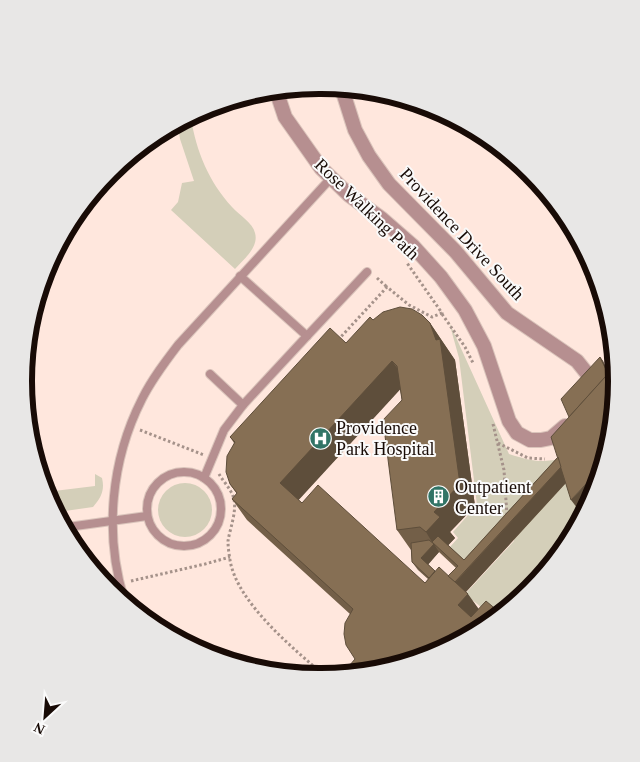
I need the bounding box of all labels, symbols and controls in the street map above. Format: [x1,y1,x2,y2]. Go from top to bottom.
street label: Rose Walking Path [311,154,423,264]
street label: Providence Drive South [396,164,528,304]
place label: Providence Park Hospital [336,418,435,459]
hospital icon: Providence Park Hospital [308,426,332,450]
place label: Outpatient Center [455,477,531,518]
building icon: Outpatient Center [427,485,451,509]
north arrow [20,692,70,742]
text: N [32,719,47,737]

